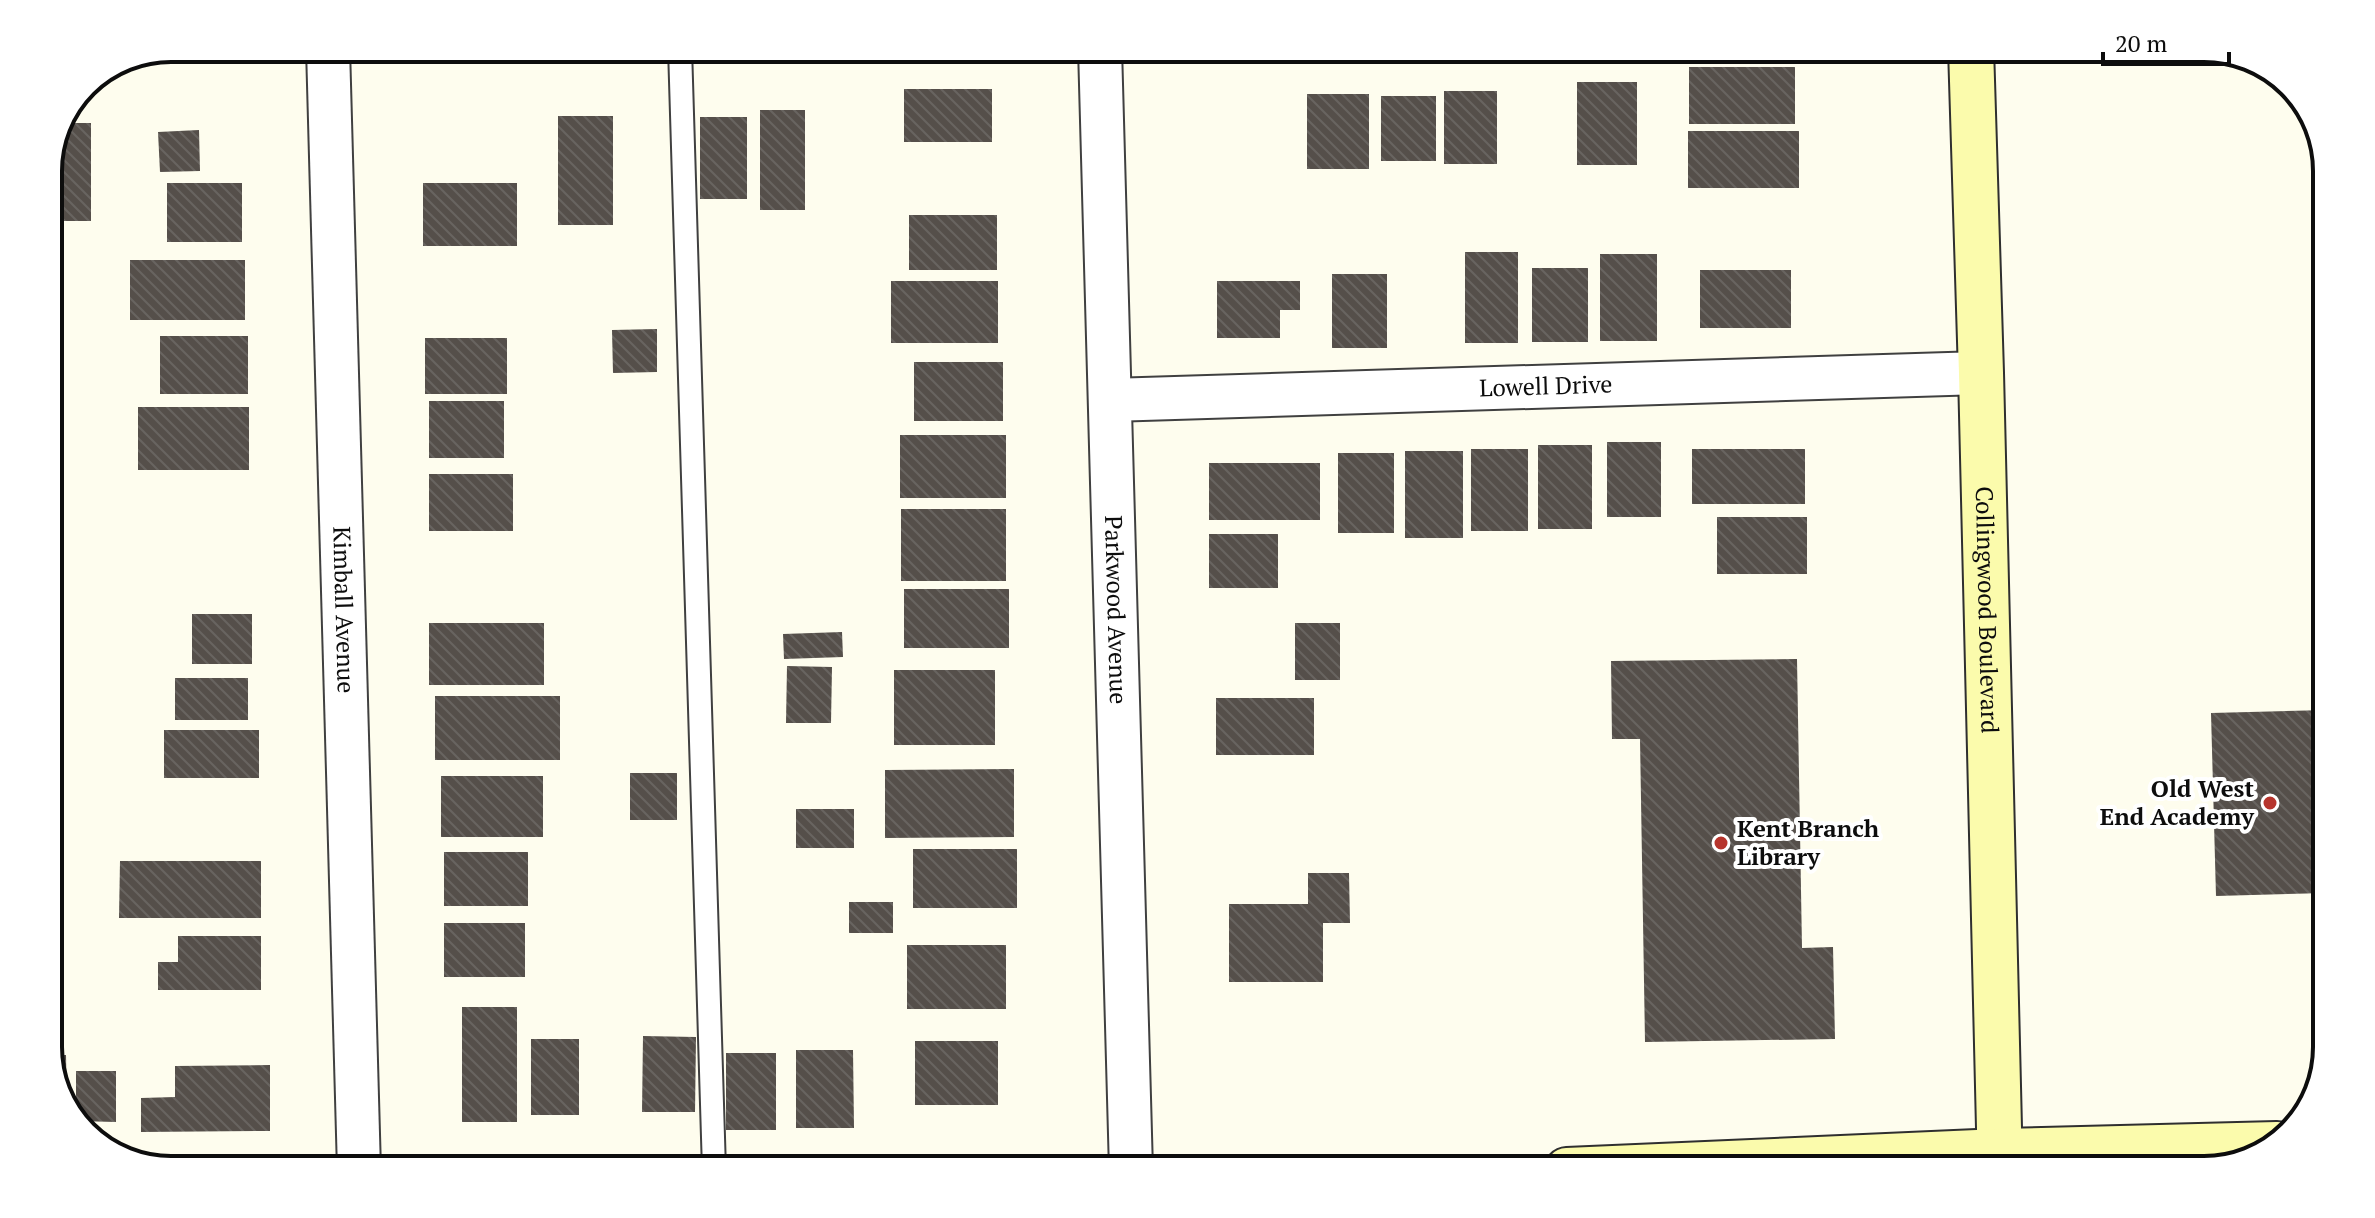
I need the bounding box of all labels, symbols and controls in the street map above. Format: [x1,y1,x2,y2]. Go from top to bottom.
scale bar [2103,16,2229,66]
text: 20 m [2115,27,2167,59]
street label: Lowell Drive [1479,367,1613,404]
street label: Collingwood Boulevard [1969,486,2007,734]
street label: Parkwood Avenue [1098,515,1135,705]
street label: Kimball Avenue [326,526,363,694]
place label: Old West End Academy [2100,772,2255,832]
marker: Old West End Academy [2261,794,2279,812]
place label: Kent Branch Library [1737,812,1880,872]
marker: Kent Branch Library [1712,834,1730,852]

